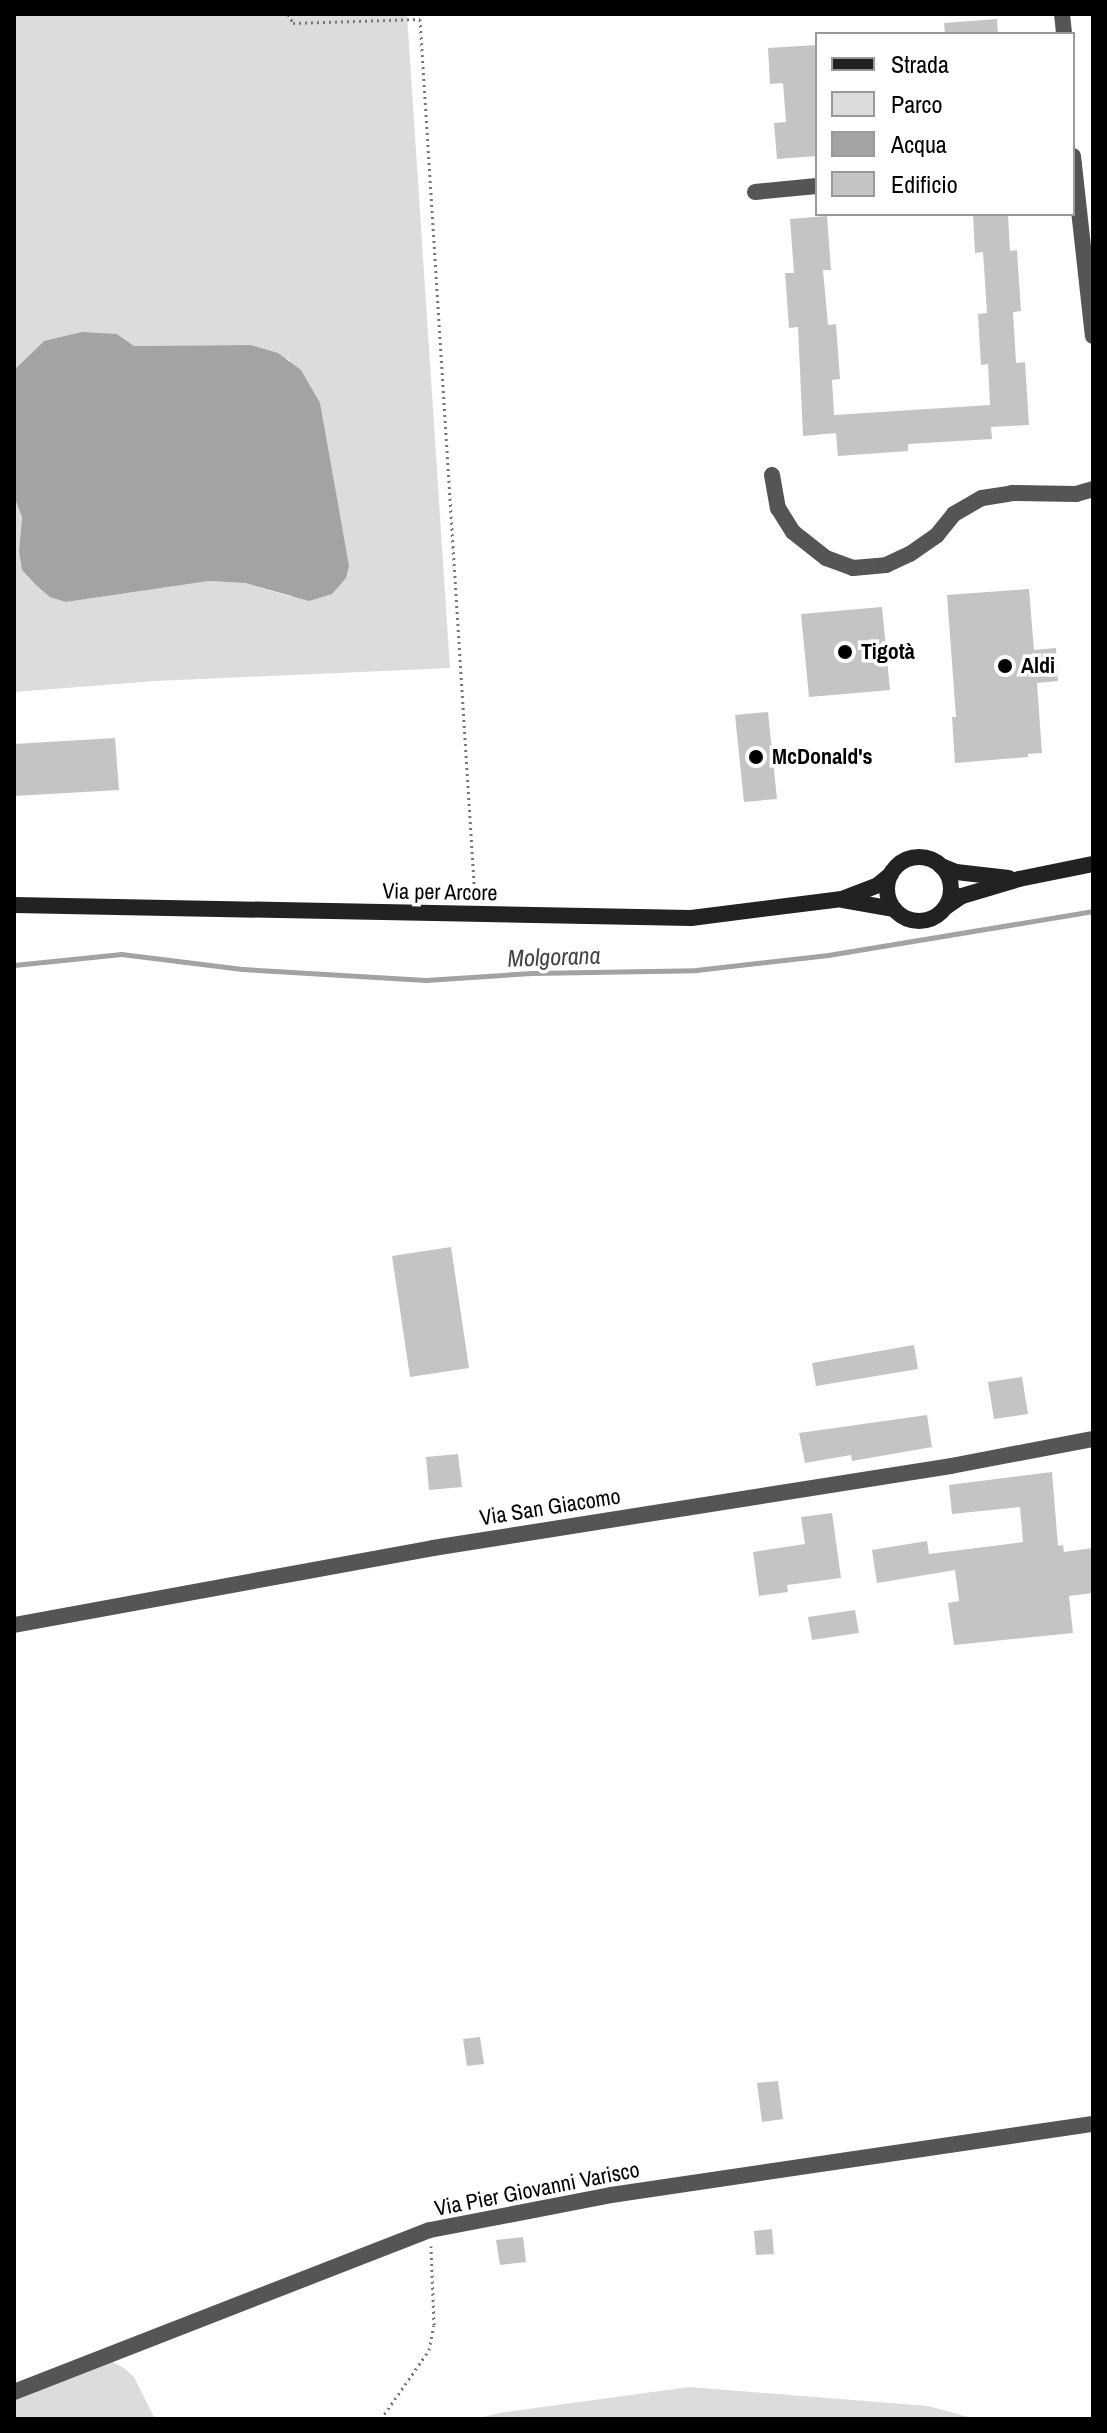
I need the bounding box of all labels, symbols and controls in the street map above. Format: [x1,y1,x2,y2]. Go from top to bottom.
legend [815,32,1075,216]
text: Strada [891,48,949,80]
text: Parco [891,88,942,120]
text: Acqua [891,128,947,160]
text: Edificio [891,168,958,200]
place label: Tigotà [861,639,915,665]
marker: Tigotà [836,643,854,661]
place label: Aldi [1021,653,1055,679]
marker: Aldi [996,657,1014,675]
place label: McDonald's [772,744,873,770]
marker: McDonald's [747,748,765,766]
street label: Via per Arcore [382,878,498,906]
water label: Molgorana [507,941,601,973]
street label: Via San Giacomo [478,1483,622,1531]
street label: Via Pier Giovanni Varisco [432,2156,642,2222]

